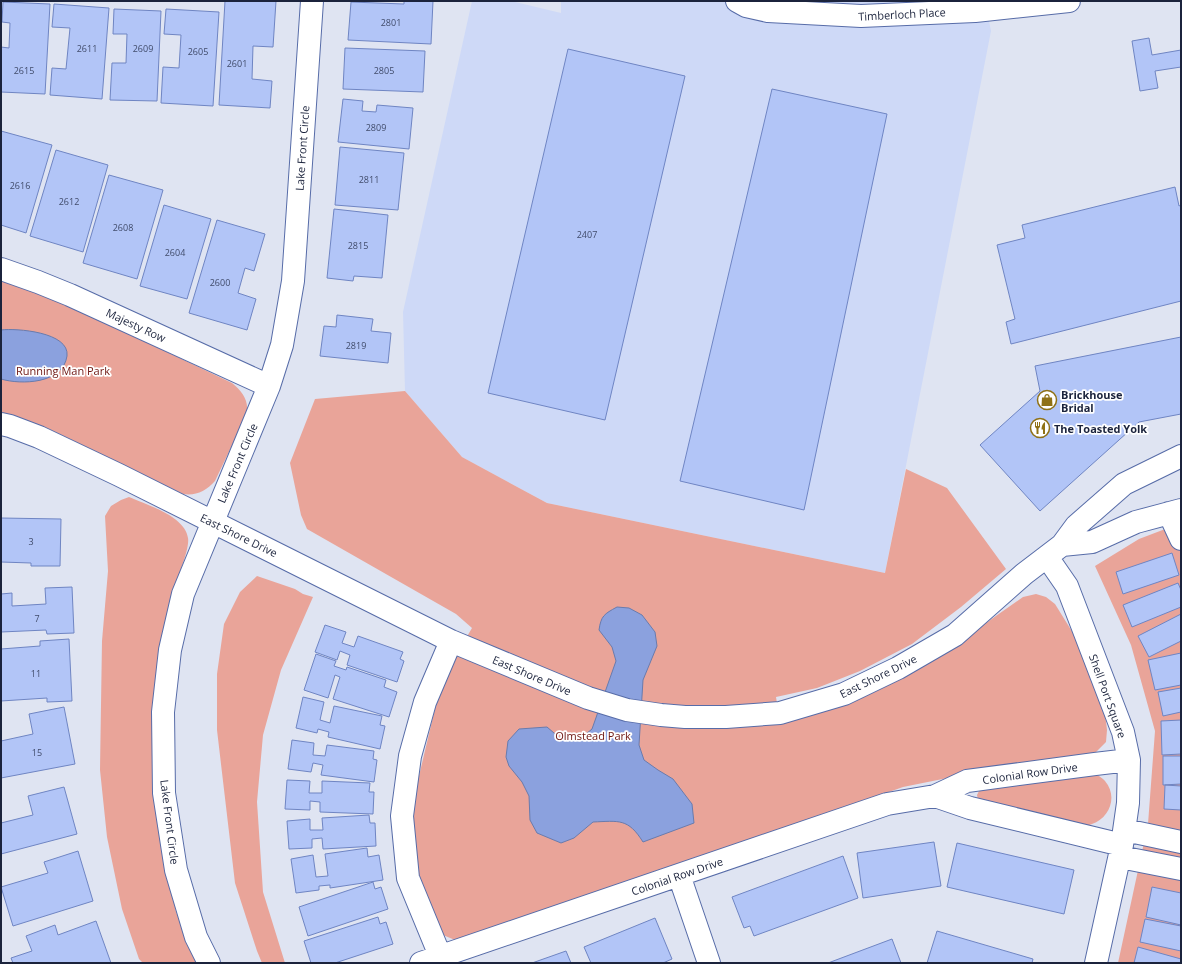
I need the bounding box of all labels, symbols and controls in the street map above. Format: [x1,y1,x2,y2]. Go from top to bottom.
street label: Timberloch Place [858,4,946,24]
house number: 2801 [381,16,401,29]
house number: 2611 [77,42,97,55]
house number: 2609 [133,42,153,55]
house number: 2605 [188,45,208,58]
house number: 2601 [227,57,247,70]
house number: 2615 [14,64,34,77]
house number: 2805 [374,64,394,77]
street label: Lake Front Circle [292,105,312,191]
house number: 2809 [366,121,386,134]
house number: 2811 [359,173,379,186]
house number: 2616 [10,179,30,192]
house number: 2612 [59,195,79,208]
house number: 2608 [113,221,133,234]
house number: 2407 [577,228,597,241]
house number: 2815 [348,239,368,252]
house number: 2604 [165,246,185,259]
house number: 2600 [210,276,230,289]
street label: Majesty Row [104,305,169,346]
house number: 2819 [346,339,366,352]
park label: Running Man Park [16,363,110,378]
place label: Brickhouse Bridal [1061,387,1123,415]
shop icon: Brickhouse Bridal [1036,389,1058,411]
restaurant icon: The Toasted Yolk [1029,417,1051,439]
street label: Lake Front Circle [213,421,261,505]
place label: The Toasted Yolk [1054,421,1147,436]
street label: East Shore Drive [198,510,280,560]
house number: 3 [28,535,34,548]
house number: 7 [34,612,40,625]
street label: East Shore Drive [837,651,919,701]
street label: East Shore Drive [490,652,574,698]
street label: Shell Port Square [1086,652,1130,740]
house number: 11 [31,667,41,680]
park label: Olmstead Park [555,728,631,743]
house number: 15 [32,746,42,759]
street label: Colonial Row Drive [981,759,1079,787]
street label: Lake Front Circle [157,779,183,865]
street label: Colonial Row Drive [629,853,725,899]

